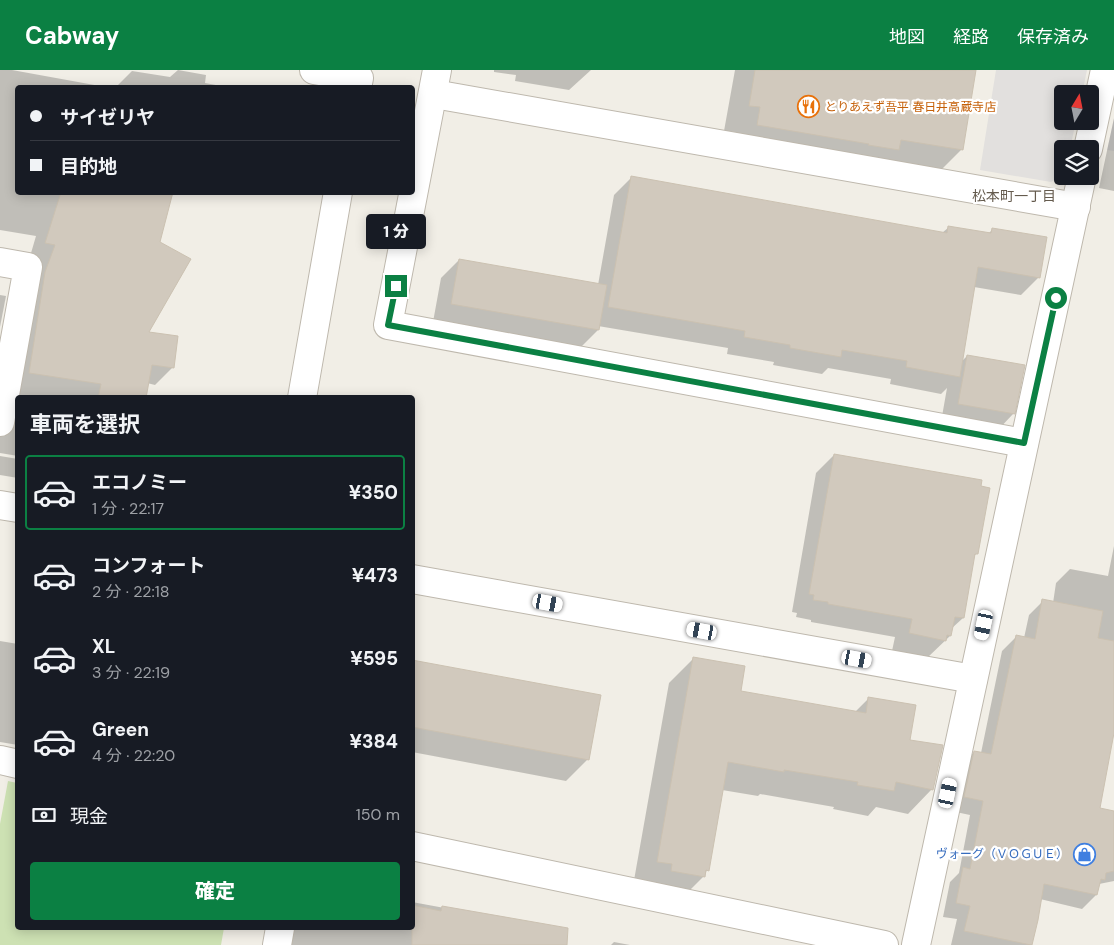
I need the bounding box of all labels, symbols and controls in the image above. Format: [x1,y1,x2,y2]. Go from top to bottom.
text: Cabway [25,20,119,51]
text: 地図 [889,25,925,49]
text: 経路 [953,25,989,49]
text: 保存済み [1017,25,1089,49]
north arrow [1054,85,1099,130]
map controls [1054,85,1099,185]
restaurant icon: とりあえず吾平 春日井高蔵寺店 [797,95,821,119]
place label: とりあえず吾平 春日井高蔵寺店 [825,99,996,115]
text: サイゼリヤ [60,105,155,130]
button: layers [1054,140,1099,185]
text: 目的地 [60,154,117,179]
district label: 松本町一丁目 [972,187,1056,205]
callout: 1 分 [366,214,426,248]
text: 1 分 [383,221,409,242]
route end [385,275,407,297]
route start [1045,287,1067,309]
text: 車両を選択 [30,410,140,439]
icon: car [32,470,77,515]
text: エコノミー [92,470,187,495]
text: ¥350 [349,480,398,505]
text: 1 分 · 22:17 [92,498,164,519]
icon: car [32,553,77,598]
text: コンフォート [92,553,205,578]
text: ¥473 [352,563,398,588]
text: 2 分 · 22:18 [92,581,170,602]
car [531,593,564,613]
car [973,609,994,641]
car [685,621,718,641]
text: XL [92,634,115,659]
icon: car [32,636,77,681]
text: ¥595 [350,646,398,671]
car [840,649,873,669]
text: 3 分 · 22:19 [92,662,170,683]
text: Green [92,717,149,742]
icon: car [32,719,77,764]
text: ¥384 [350,729,398,754]
text: 4 分 · 22:20 [92,745,175,766]
car [937,777,958,809]
icon: cash [30,801,58,829]
text: 現金 [70,804,108,829]
text: 150 m [356,804,400,825]
shop icon: ヴォーグ（ＶＯＧＵＥ） [1072,842,1096,866]
place label: ヴォーグ（ＶＯＧＵＥ） [936,846,1068,862]
button: 確定 [30,862,400,920]

